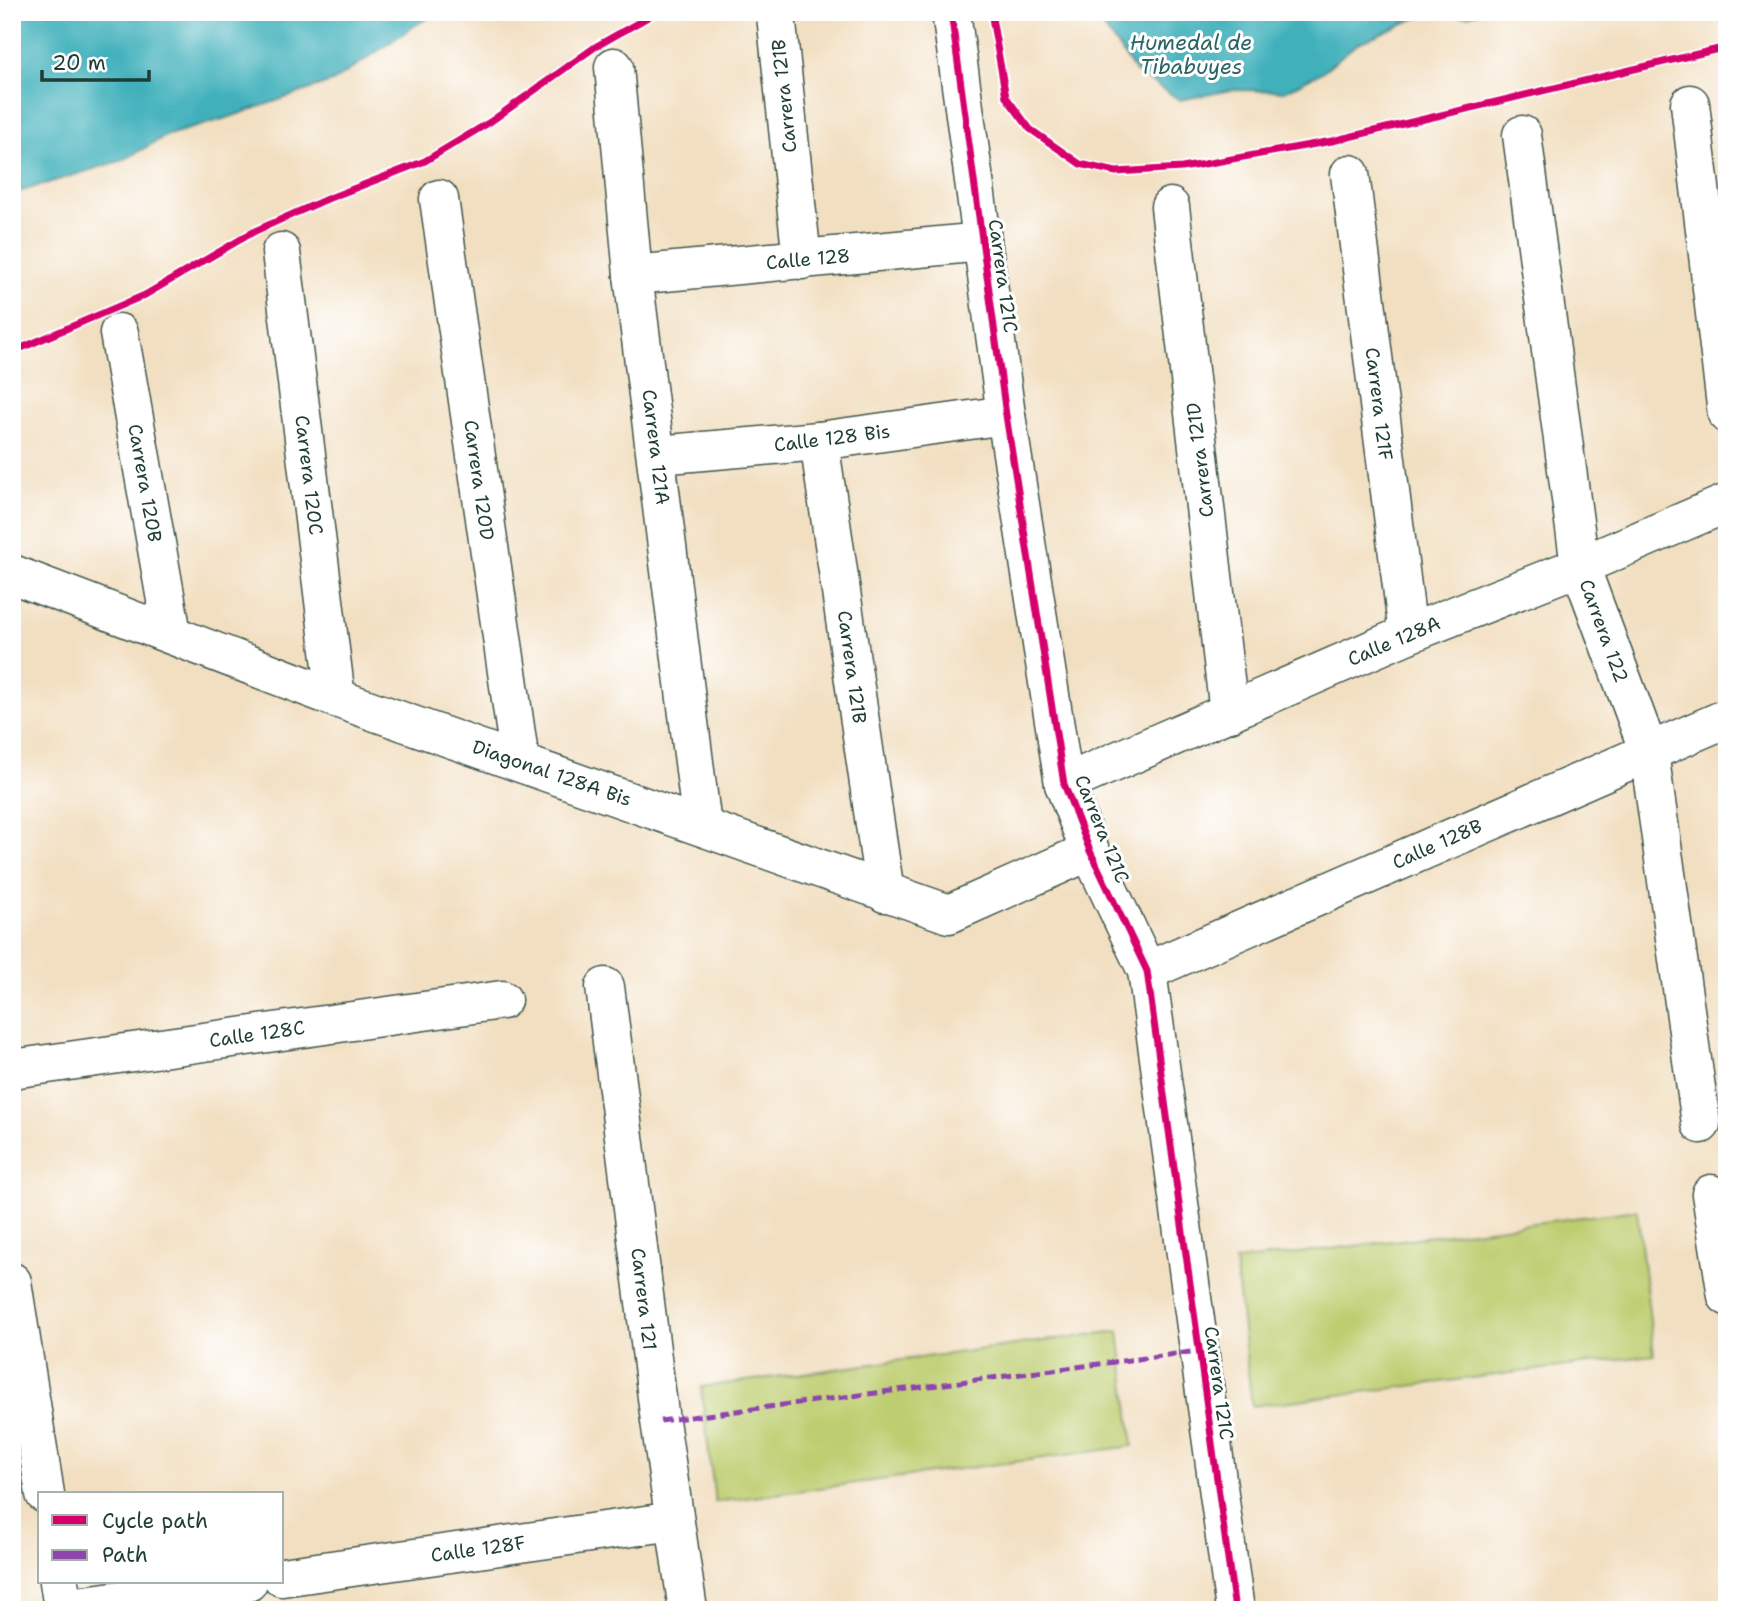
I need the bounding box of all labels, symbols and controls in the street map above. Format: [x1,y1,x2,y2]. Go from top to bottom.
water label: Humedal de Tibabuyes [1130,29,1252,81]
scale bar [42,38,149,82]
street label: Carrera 121B [766,38,802,154]
text: 20 m [52,49,106,77]
street label: Carrera 121C [983,218,1023,334]
street label: Calle 128 [765,243,851,275]
street label: Carrera 121F [1360,346,1398,462]
street label: Carrera 121A [637,388,676,506]
street label: Carrera 121D [1181,401,1219,519]
street label: Carrera 120C [289,414,329,536]
street label: Carrera 120D [458,418,500,542]
street label: Calle 128 Bis [773,418,891,458]
street label: Carrera 120B [122,422,168,544]
street label: Carrera 122 [1574,576,1634,686]
street label: Carrera 121B [832,609,872,725]
street label: Calle 128A [1344,610,1444,672]
street label: Diagonal 128A Bis [469,734,635,812]
street label: Carrera 121C [1069,771,1135,887]
street label: Calle 128B [1388,813,1486,875]
street label: Calle 128C [208,1015,306,1053]
street label: Carrera 121 [625,1246,663,1352]
street label: Carrera 121C [1199,1325,1239,1441]
legend [38,1492,284,1584]
text: Cycle path [102,1507,208,1535]
street label: Calle 128F [429,1530,527,1568]
text: Path [102,1541,148,1569]

